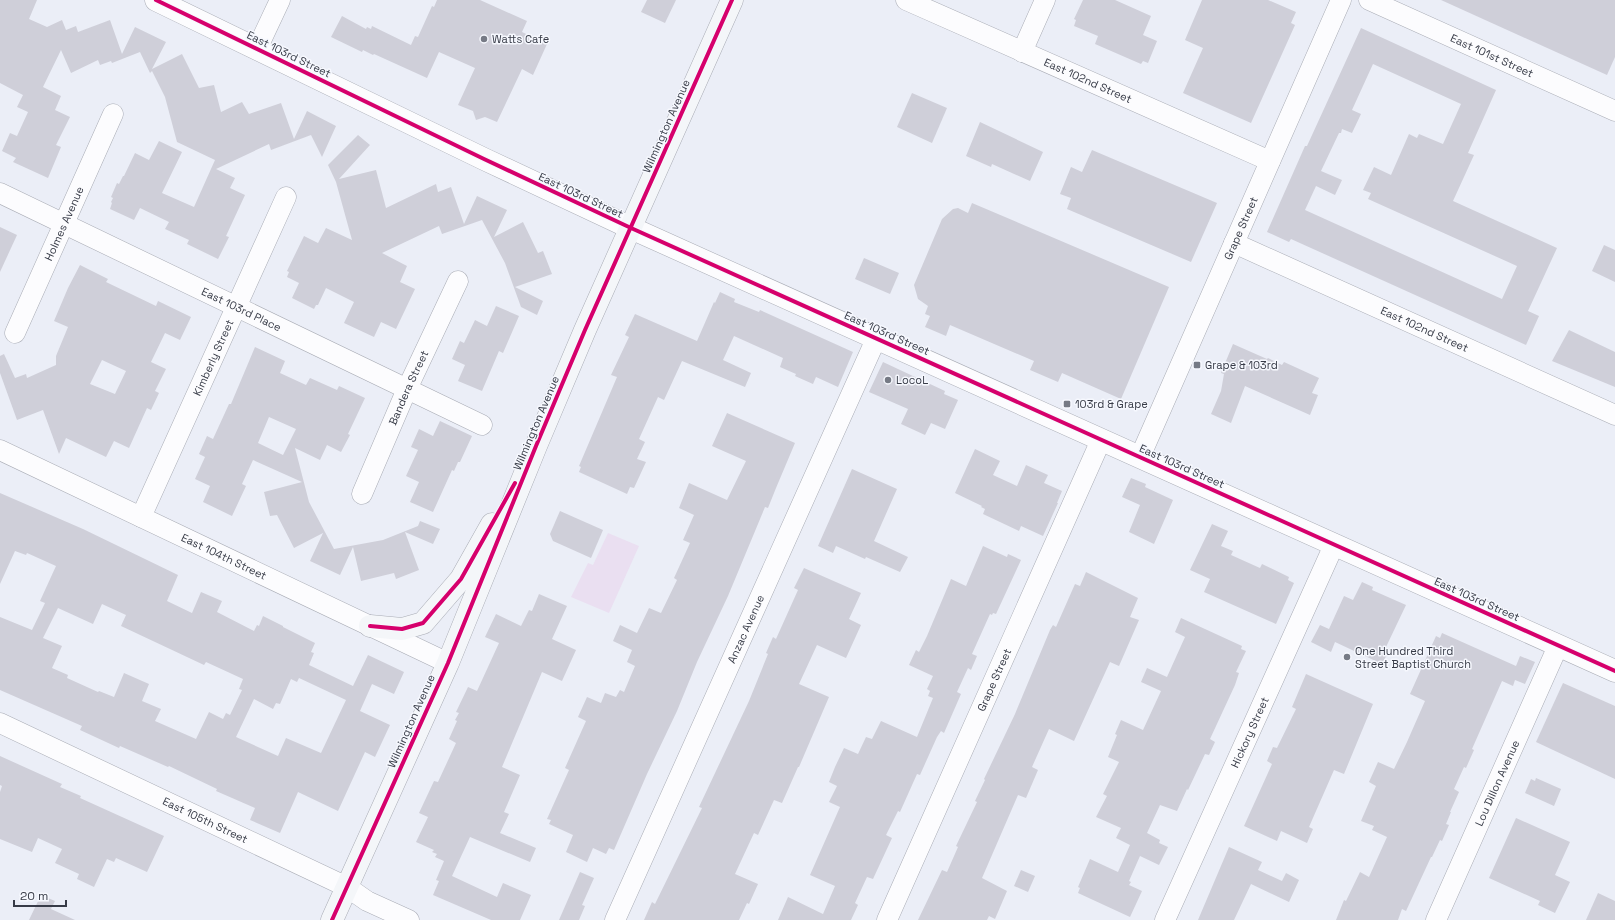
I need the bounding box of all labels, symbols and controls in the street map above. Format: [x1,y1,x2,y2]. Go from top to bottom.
street label: East 103rd Street [245,28,333,80]
street label: East 101st Street [1448,31,1536,80]
place label: Watts Cafe [492,32,549,46]
marker: Watts Cafe [479,34,489,44]
street label: East 102nd Street [1042,55,1134,106]
street label: Wilmington Avenue [639,77,693,175]
street label: East 103rd Street [536,169,626,221]
street label: Holmes Avenue [41,184,87,263]
street label: Grape Street [1221,194,1261,262]
street label: East 103rd Place [199,284,284,334]
street label: East 102nd Street [1378,303,1471,355]
street label: East 103rd Street [842,308,932,358]
street label: Kimberly Street [190,317,237,398]
street label: Bandera Street [385,348,431,427]
place label: Grape & 103rd [1205,358,1278,372]
marker: Grape & 103rd [1192,360,1202,370]
place label: LocoL [896,373,928,387]
street label: Wilmington Avenue [510,374,562,472]
marker: LocoL [883,375,893,385]
place label: 103rd & Grape [1075,397,1148,411]
marker: 103rd & Grape [1062,399,1072,409]
street label: East 103rd Street [1137,441,1227,491]
street label: East 104th Street [179,530,269,583]
street label: East 103rd Street [1432,574,1522,624]
street label: Anzac Avenue [724,593,767,666]
place label: One Hundred Third Street Baptist Church [1355,644,1471,671]
street label: Grape Street [974,646,1014,714]
marker: One Hundred Third Street Baptist Church [1342,652,1352,662]
street label: Wilmington Avenue [384,672,438,770]
street label: Hickory Street [1228,695,1272,770]
street label: Lou Dillon Avenue [1472,738,1522,828]
street label: East 105th Street [160,794,250,846]
scale bar [14,882,66,908]
text: 20 m [20,888,48,904]

